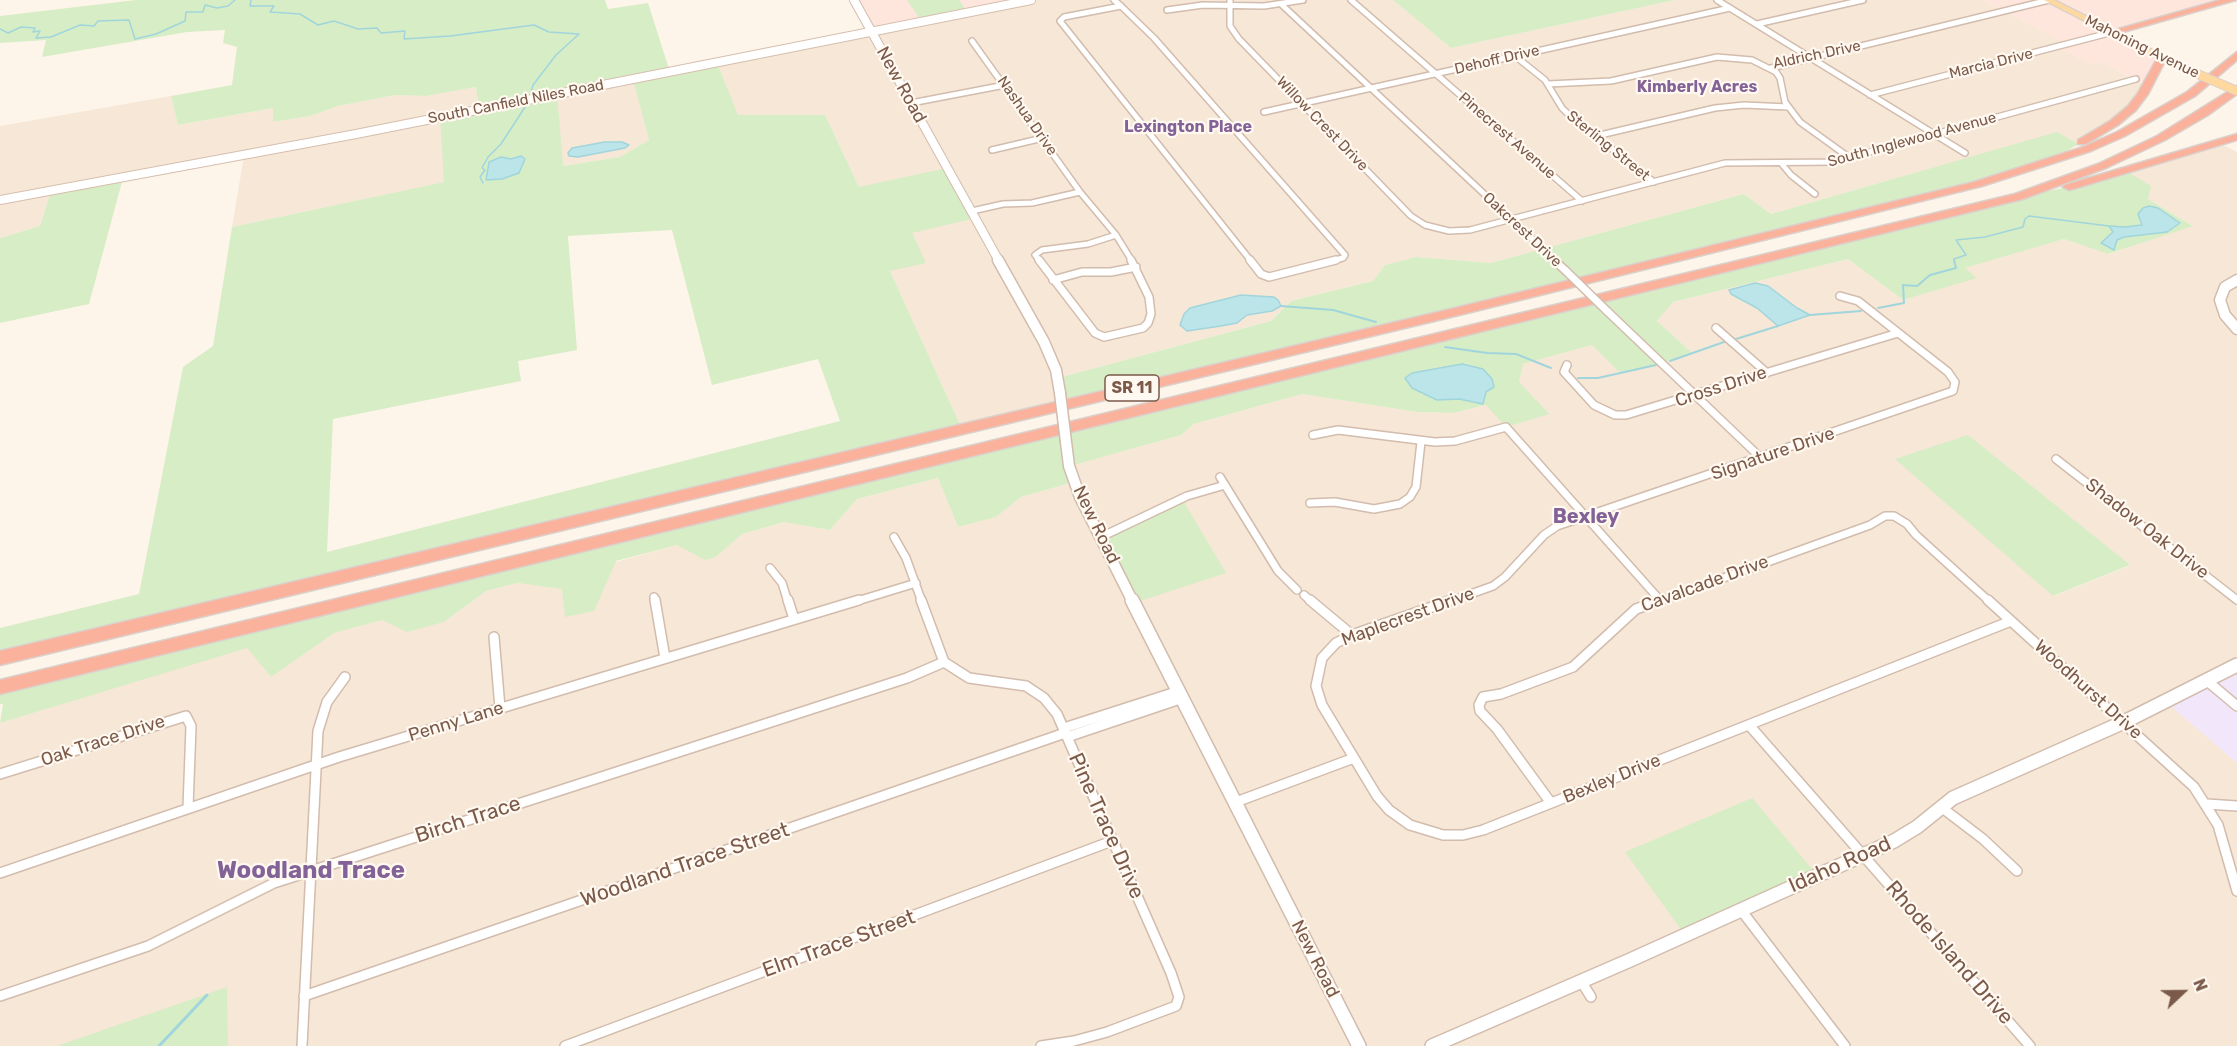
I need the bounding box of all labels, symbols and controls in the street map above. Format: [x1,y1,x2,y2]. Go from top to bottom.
street label: Mahoning Avenue [2082,12,2202,82]
street label: Aldrich Drive [1772,37,1862,73]
street label: Dehoff Drive [1453,41,1541,79]
street label: New Road [871,43,931,127]
street label: Marcia Drive [1947,45,2035,83]
street label: Nashua Drive [993,73,1061,159]
street label: Willow Crest Drive [1272,73,1372,175]
street label: South Canfield Niles Road [427,76,605,128]
district label: Kimberly Acres [1637,77,1757,97]
street label: Pinecrest Avenue [1455,89,1559,183]
street label: Sterling Street [1563,107,1653,185]
street label: South Inglewood Avenue [1826,109,1998,171]
district label: Lexington Place [1124,117,1252,137]
street label: Oakcrest Drive [1479,189,1565,271]
street label: Cross Drive [1672,362,1770,412]
road number: SR 11 [1105,375,1159,401]
street label: Signature Drive [1708,423,1838,485]
street label: Shadow Oak Drive [2081,474,2213,584]
street label: New Road [1068,483,1124,567]
district label: Bexley [1553,505,1619,529]
street label: Cavalcade Drive [1638,551,1772,617]
street label: Maplecrest Drive [1339,583,1477,651]
street label: Woodhurst Drive [2030,636,2146,744]
street label: Penny Lane [406,697,506,747]
street label: Oak Trace Drive [38,711,168,771]
street label: Pine Trace Drive [1063,749,1149,903]
street label: Bexley Drive [1560,750,1664,808]
street label: Birch Trace [412,791,524,849]
street label: Woodland Trace Street [577,817,793,913]
street label: Idaho Road [1785,831,1895,899]
district label: Woodland Trace [217,857,405,885]
street label: Rhode Island Drive [1880,876,2018,1030]
street label: Elm Trace Street [759,905,919,983]
street label: New Road [1286,917,1344,1001]
north arrow [2153,962,2213,1022]
text: N [2189,976,2211,994]

